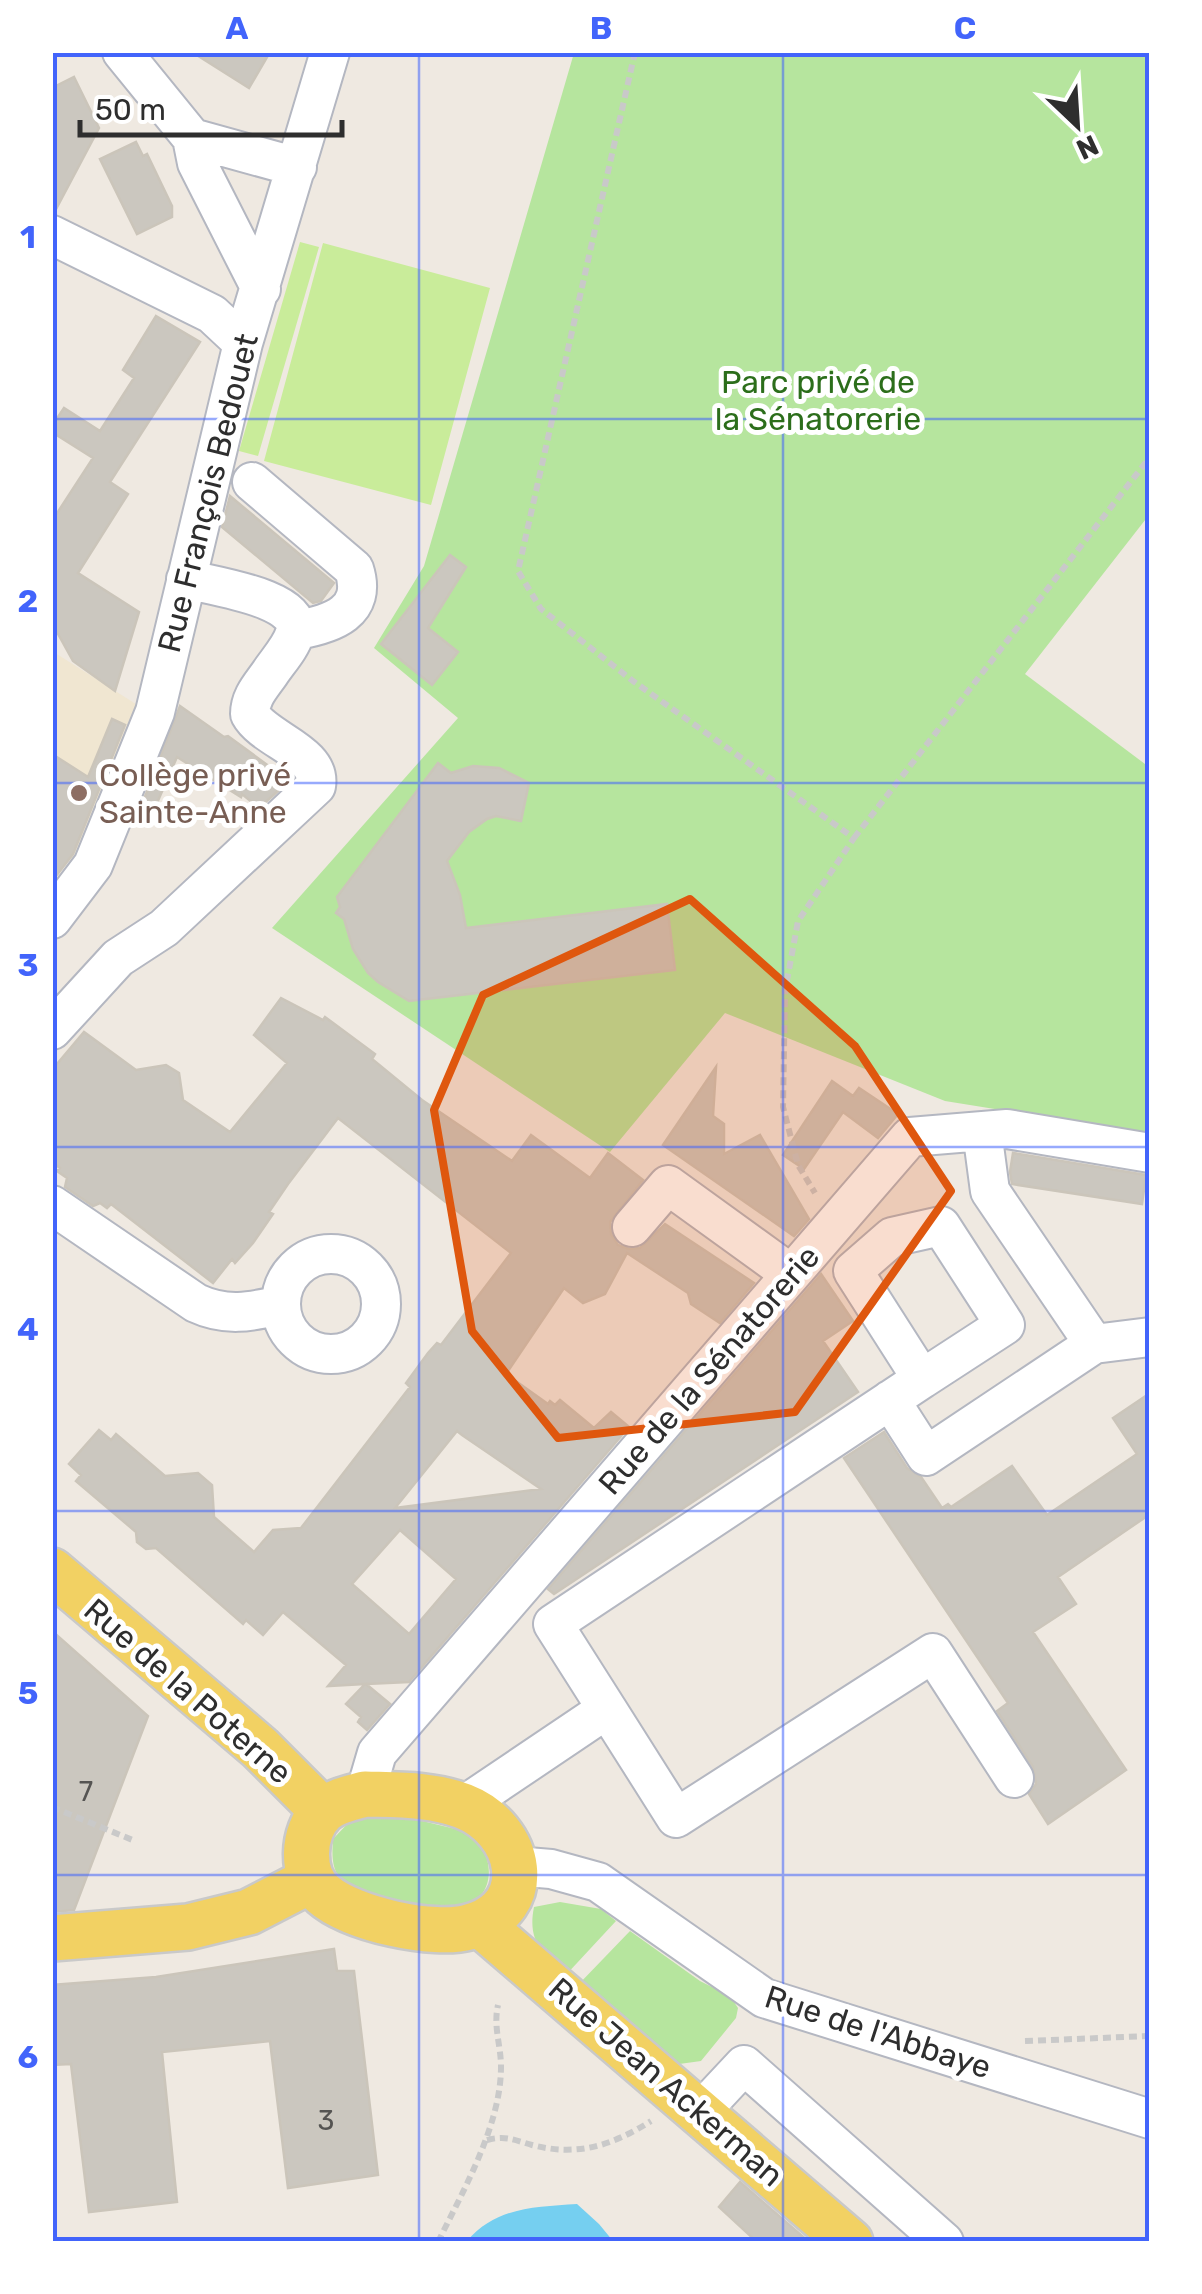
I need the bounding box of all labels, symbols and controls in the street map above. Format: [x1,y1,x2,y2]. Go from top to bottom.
text: A [226,9,249,47]
text: B [590,9,612,47]
text: C [954,9,976,47]
scale bar [80,75,342,137]
north arrow [1027,75,1127,175]
text: 50 m [95,92,166,128]
text: N [1071,128,1103,166]
text: 1 [20,218,36,256]
street label: Rue François Bedouet [150,330,266,656]
park label: Parc privé de la Sénatorerie [715,363,921,438]
text: 2 [18,582,38,620]
place label: Collège privé Sainte-Anne [99,756,291,831]
marker: Collège privé Sainte-Anne [68,782,90,804]
text: 3 [17,946,39,984]
street label: Rue de la Sénatorerie [591,1238,827,1502]
text: 4 [17,1310,39,1348]
street label: Rue de la Poterne [76,1591,300,1791]
text: 5 [18,1674,38,1712]
house number: 7 [79,1775,93,1808]
street label: Rue Jean Ackerman [541,1970,791,2194]
street label: Rue de l'Abbaye [760,1978,996,2086]
text: 6 [18,2038,38,2076]
house number: 3 [318,2104,334,2137]

